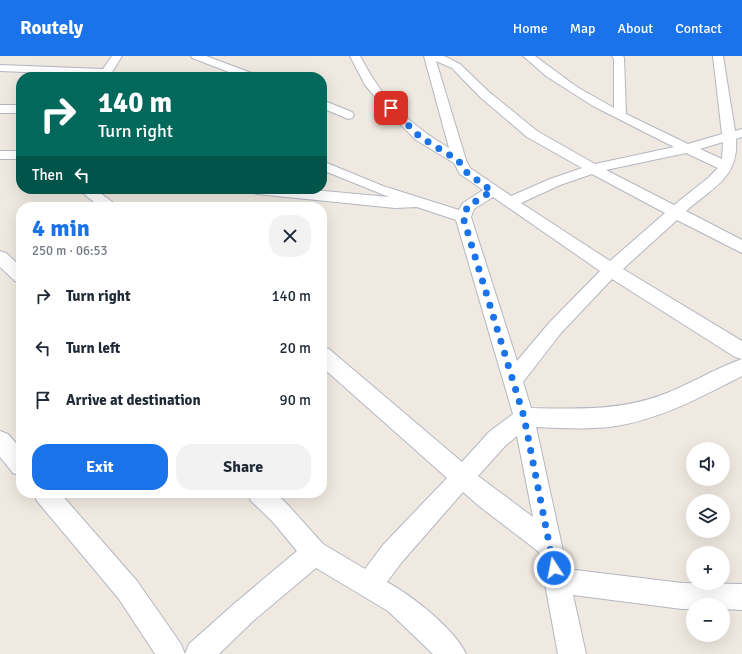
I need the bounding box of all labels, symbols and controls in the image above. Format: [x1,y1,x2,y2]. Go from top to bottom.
text: Routely [20,16,83,40]
text: Home [513,20,548,37]
text: Map [570,20,595,37]
text: About [617,20,653,37]
text: Contact [675,20,722,37]
text: 140 m [98,86,172,120]
icon: right [32,88,84,140]
pin [374,91,408,125]
icon: arrive [380,97,402,119]
text: Turn right [98,120,173,142]
icon: left [71,164,93,186]
text: Then [32,166,63,184]
text: 4 min [32,213,90,243]
button: close [269,215,311,257]
text: 250 m · 06:53 [32,243,108,259]
icon: right [32,285,54,307]
text: Turn right [66,287,131,305]
text: 140 m [271,287,311,305]
icon: left [32,337,54,359]
text: Turn left [66,339,120,357]
text: 20 m [280,339,311,357]
icon: arrive [32,389,54,411]
text: Arrive at destination [66,391,201,409]
text: 90 m [280,391,311,409]
map controls [686,442,730,642]
button: sound [686,442,730,486]
button: Exit [32,444,168,490]
button: Share [176,444,311,490]
button: layers [686,494,730,538]
button: + [686,546,730,590]
position arrow [533,547,575,589]
button: − [686,598,730,642]

